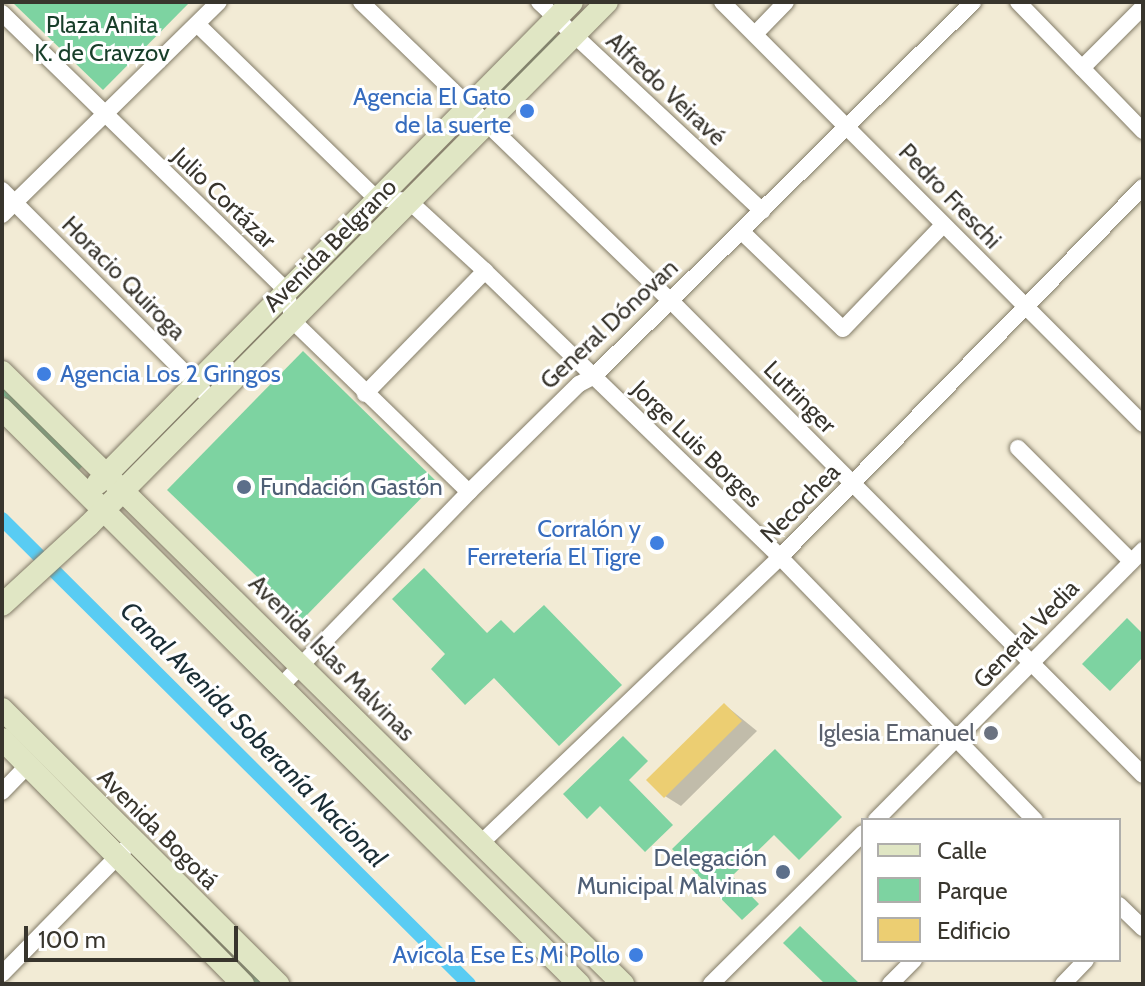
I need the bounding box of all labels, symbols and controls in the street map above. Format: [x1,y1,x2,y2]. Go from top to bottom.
park label: Plaza Anita K. de Cravzov [34,11,170,67]
street label: Alfredo Veiravé [600,26,732,152]
place label: Agencia El Gato de la suerte [353,83,511,139]
marker: Agencia El Gato de la suerte [518,102,536,120]
street label: Pedro Freschi [893,137,1007,255]
street label: Julio Cortázar [166,141,282,255]
street label: Avenida Belgrano [257,172,403,318]
street label: Horacio Quiroga [56,210,192,346]
street label: General Dónovan [534,253,684,395]
street label: Lutringer [758,355,842,439]
place label: Agencia Los 2 Gringos [60,360,281,388]
marker: Agencia Los 2 Gringos [35,365,53,383]
street label: Jorge Luis Borges [626,375,768,513]
street label: Necochea [754,457,846,549]
place label: Fundación Gastón [260,473,443,501]
marker: Fundación Gastón [235,478,253,496]
place label: Corralón y Ferretería El Tigre [467,515,641,571]
marker: Corralón y Ferretería El Tigre [648,534,666,552]
street label: Avenida Islas Malvinas [243,569,421,747]
street label: General Vedia [967,574,1085,694]
water label: Canal Avenida Soberanía Nacional [114,596,392,874]
place label: Iglesia Emanuel [818,719,975,747]
marker: Iglesia Emanuel [982,724,1000,742]
street label: Avenida Bogotá [92,763,224,895]
legend [861,818,1121,962]
text: Calle [937,836,987,865]
place label: Delegación Municipal Malvinas [577,844,767,900]
marker: Delegación Municipal Malvinas [774,863,792,881]
text: Parque [937,876,1007,905]
scale bar [28,910,242,960]
text: Edificio [937,916,1011,945]
text: 100 m [38,925,106,954]
place label: Avícola Ese Es Mi Pollo [393,941,620,969]
marker: Avícola Ese Es Mi Pollo [627,946,645,964]

